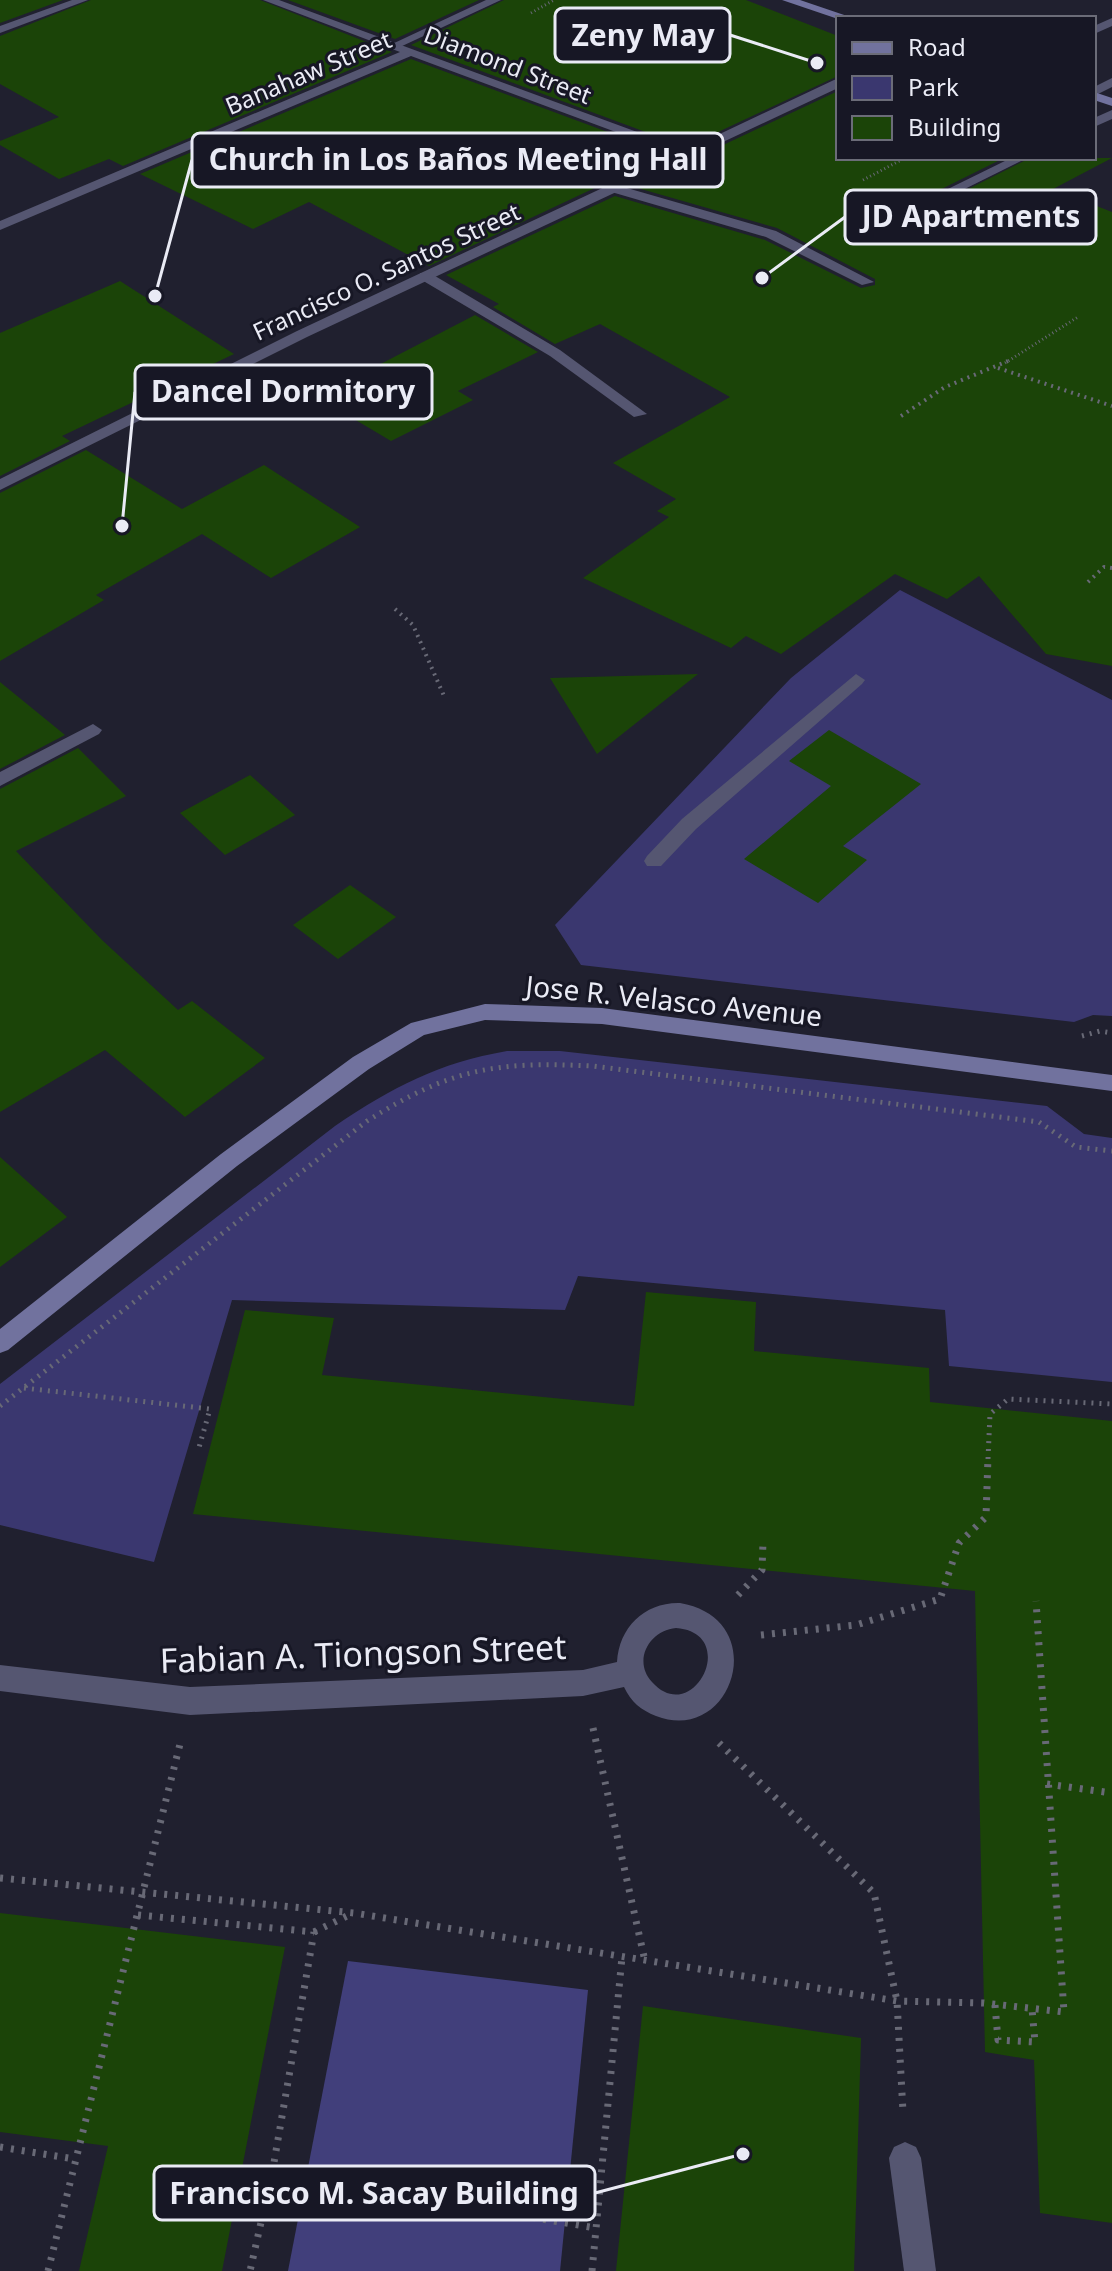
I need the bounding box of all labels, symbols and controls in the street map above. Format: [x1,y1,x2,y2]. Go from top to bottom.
callout: Zeny May [555,8,730,62]
text: Zeny May [571,14,715,55]
legend [836,16,1096,160]
street label: Diamond Street [419,17,597,111]
street label: Banahaw Street [220,22,397,122]
text: Road [908,30,966,63]
text: Park [908,70,959,103]
text: Building [908,110,1001,143]
callout: Church in Los Baños Meeting Hall [192,133,723,187]
text: Church in Los Baños Meeting Hall [209,138,707,179]
callout: JD Apartments [845,190,1096,244]
street label: Francisco O. Santos Street [247,194,525,348]
text: JD Apartments [859,195,1080,236]
callout: Dancel Dormitory [135,365,432,419]
text: Dancel Dormitory [151,370,416,411]
street label: Jose R. Velasco Avenue [521,965,824,1034]
street label: Fabian A. Tiongson Street [159,1623,567,1683]
callout: Francisco M. Sacay Building [154,2166,595,2220]
text: Francisco M. Sacay Building [169,2172,579,2213]

